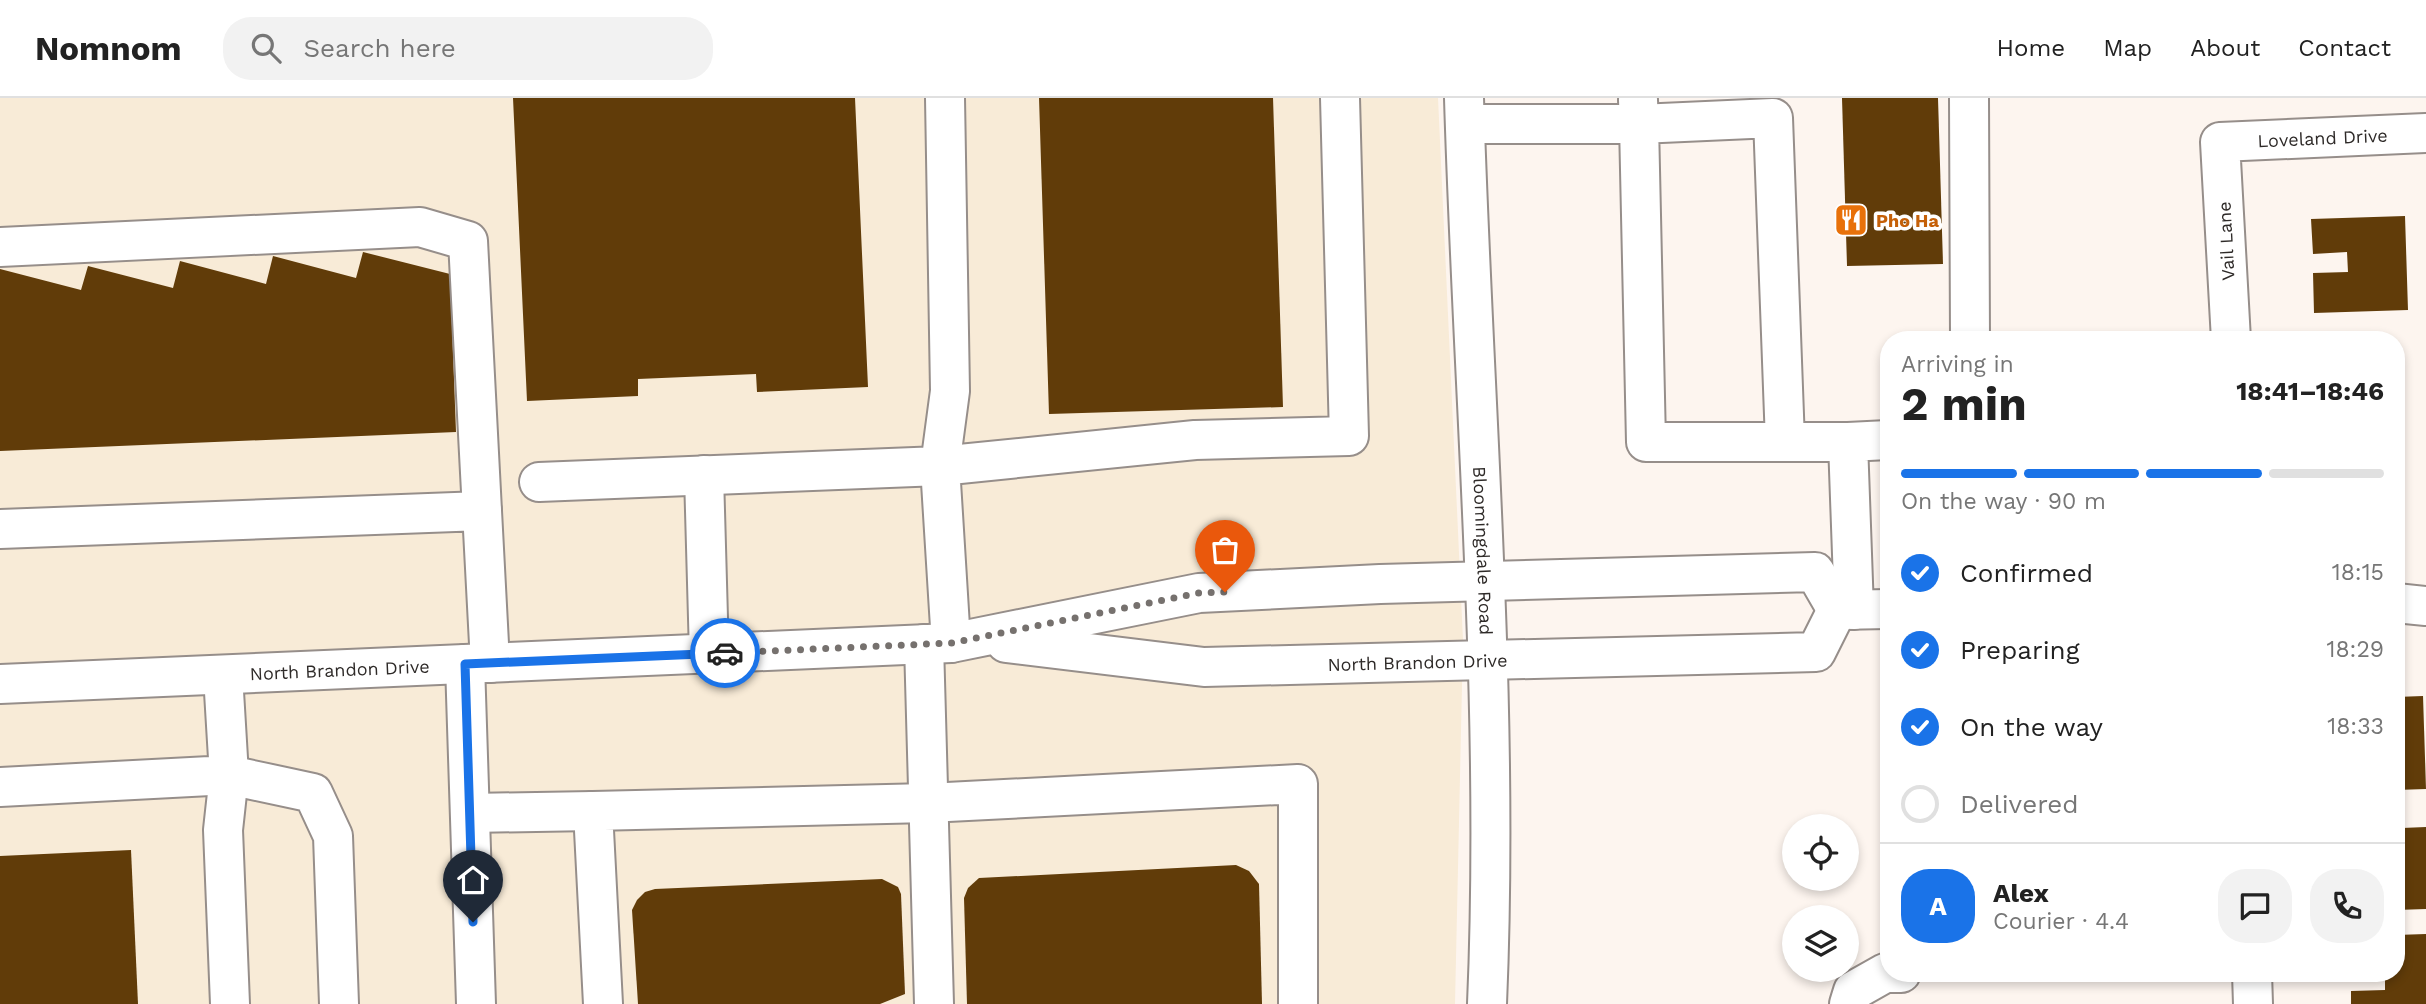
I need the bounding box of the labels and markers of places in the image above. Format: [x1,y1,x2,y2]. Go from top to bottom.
restaurant icon: Pho Ha [1832,201,1870,239]
place label: Pho Ha [1876,210,1939,231]
pin [1195,520,1255,592]
pin [443,850,503,922]

